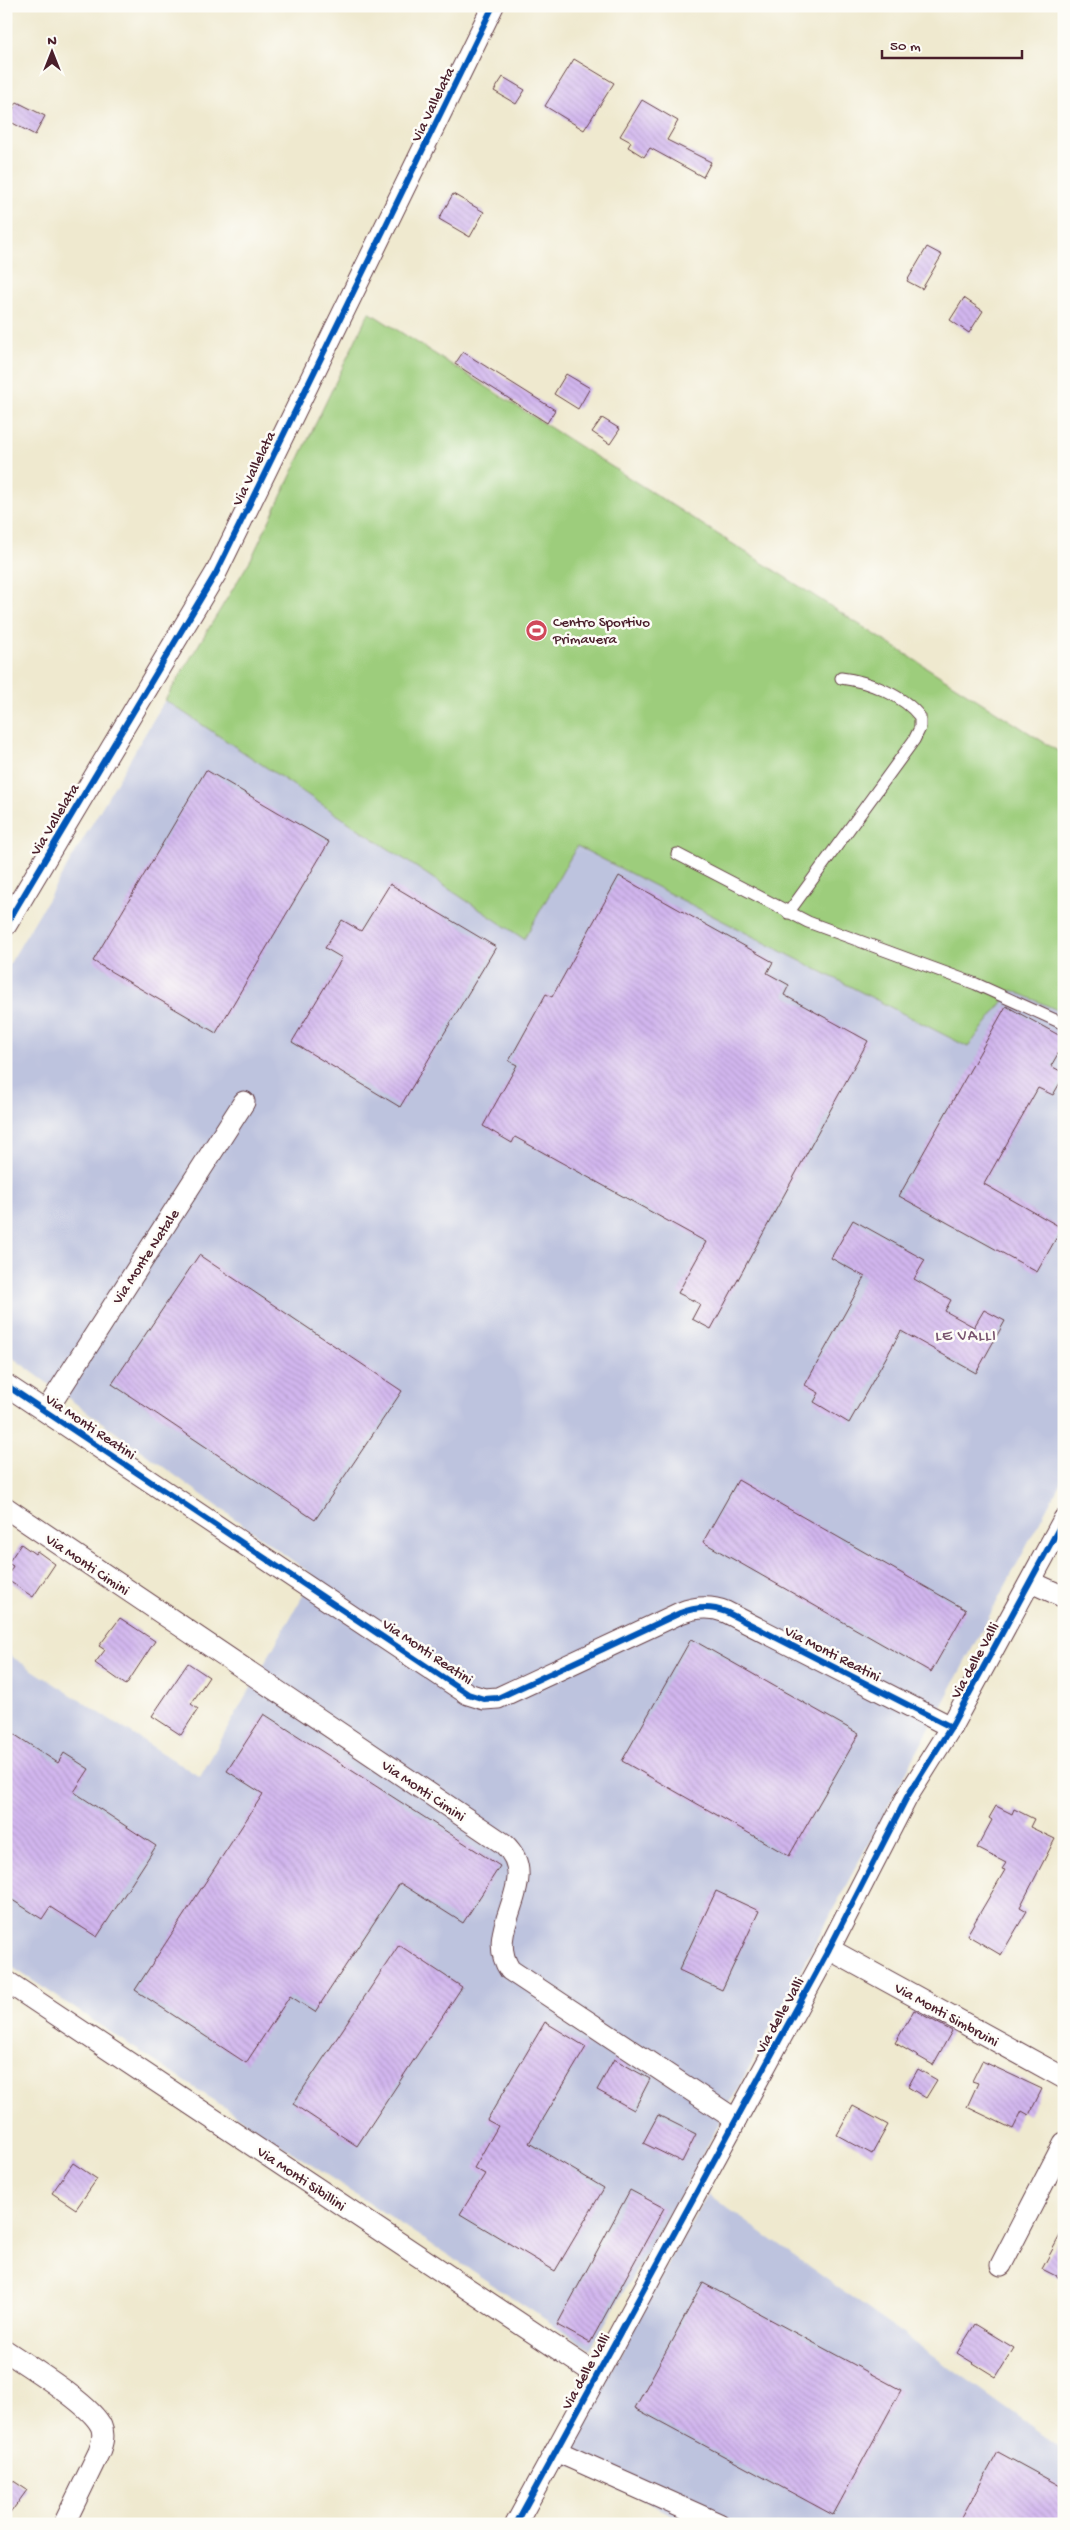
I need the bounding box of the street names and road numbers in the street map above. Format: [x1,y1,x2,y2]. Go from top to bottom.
street label: Via Vallelata [408,64,460,146]
street label: Via Vallelata [229,428,281,510]
street label: Via Vallelata [27,780,85,860]
street label: Via Monte Natale [109,1206,184,1309]
street label: Via Monti Reatini [40,1390,139,1465]
street label: Via Monti Cimini [41,1530,132,1600]
street label: Via Monti Reatini [377,1615,476,1690]
street label: Via delle Valli [947,1620,1004,1703]
street label: Via Monti Reatini [780,1622,883,1687]
street label: Via Monti Cimini [377,1756,468,1826]
street label: Via delle Valli [752,1975,809,2058]
street label: Via Monti Simbruini [890,1979,1001,2052]
street label: Via Monti Sibillini [252,2143,349,2216]
street label: Via delle Valli [558,2331,615,2414]

